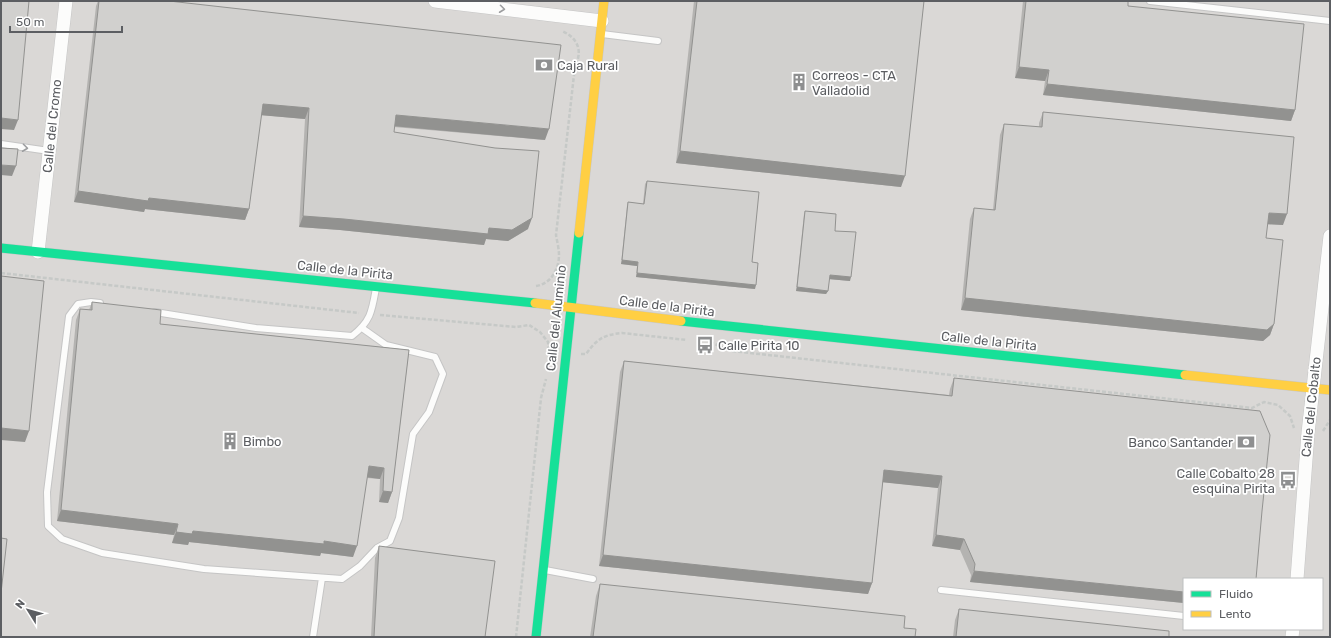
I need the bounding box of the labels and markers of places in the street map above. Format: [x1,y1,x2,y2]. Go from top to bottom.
bank icon: Caja Rural [534,55,554,75]
place label: Caja Rural [557,58,618,73]
place label: Correos - CTA Valladolid [812,68,896,98]
building icon: Correos - CTA Valladolid [789,72,809,92]
bus stop icon: Calle Pirita 10 [695,335,715,355]
place label: Calle Pirita 10 [718,338,799,353]
building icon: Bimbo [220,431,240,451]
bank icon: Banco Santander [1236,432,1256,452]
place label: Bimbo [243,434,282,449]
place label: Banco Santander [1128,435,1233,450]
place label: Calle Cobalto 28 esquina Pirita [1177,466,1275,496]
bus stop icon: Calle Cobalto 28 esquina Pirita [1278,470,1298,490]

